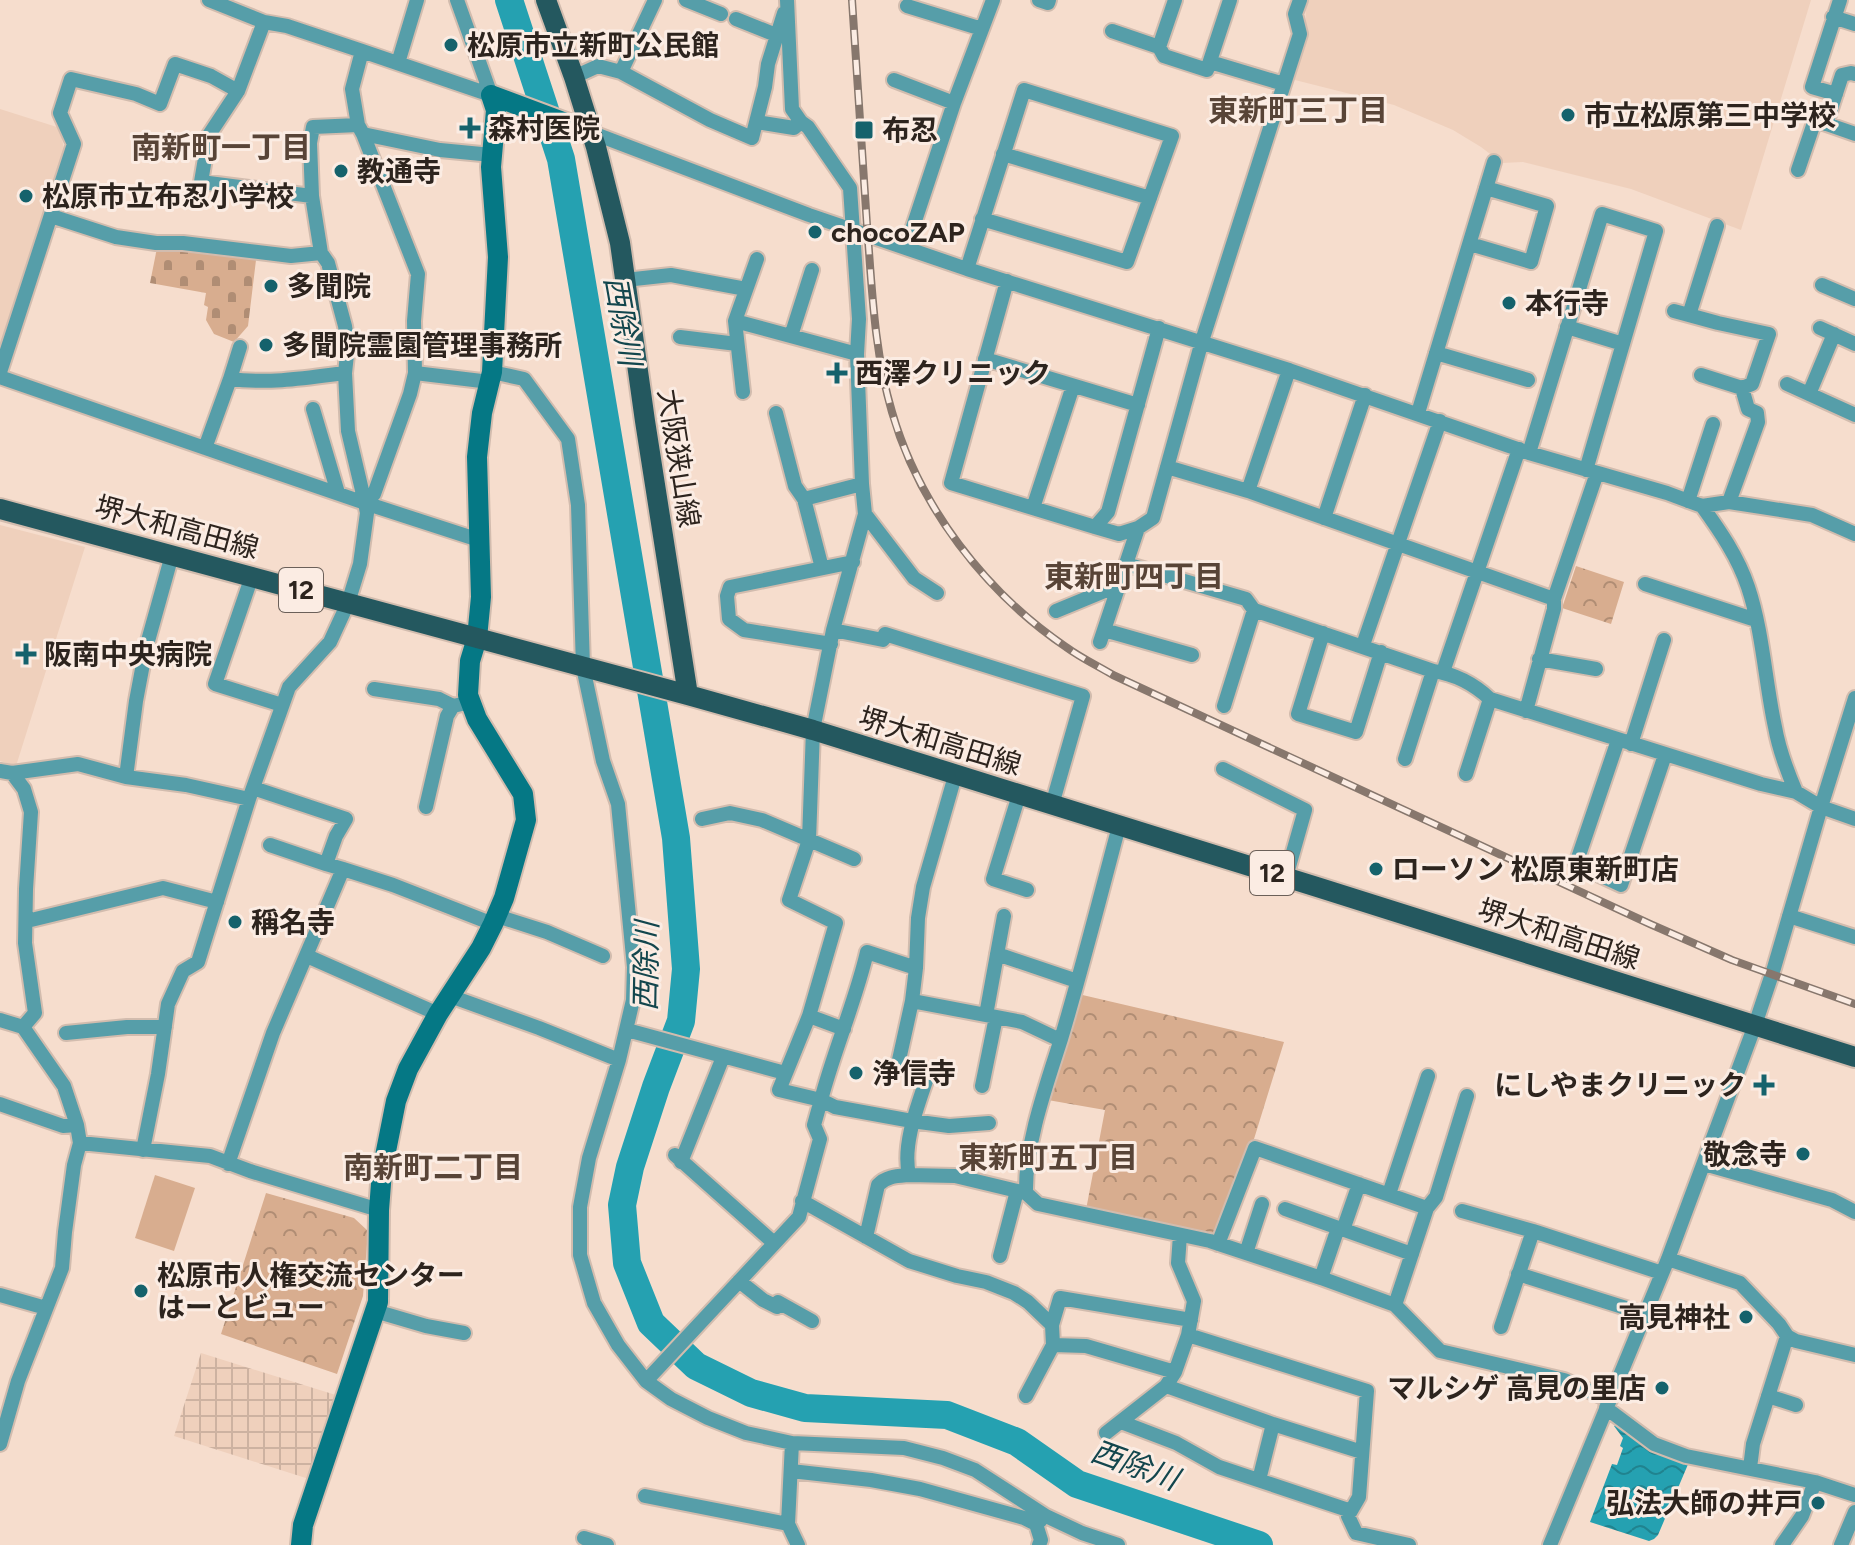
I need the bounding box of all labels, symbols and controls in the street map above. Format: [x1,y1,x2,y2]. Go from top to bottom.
place label: 松原市立新町公民館 [467,28,719,62]
marker: 松原市立新町公民館 [442,36,460,54]
district label: 東新町三丁目 [1208,92,1388,129]
place label: 市立松原第三中学校 [1584,98,1836,132]
marker: 市立松原第三中学校 [1559,106,1577,124]
place label: 森村医院 [488,111,600,145]
place label: 布忍 [882,113,938,147]
marker: 森村医院 [459,117,481,139]
marker: 布忍 [853,119,875,141]
district label: 南新町一丁目 [131,129,311,166]
place label: 教通寺 [357,154,441,188]
marker: 教通寺 [332,162,350,180]
place label: 松原市立布忍小学校 [42,179,294,213]
marker: 松原市立布忍小学校 [17,187,35,205]
place label: chocoZAP [831,215,965,249]
marker: chocoZAP [806,223,824,241]
place label: 多聞院 [287,269,371,303]
water label: 西除川 [597,273,650,371]
marker: 多聞院 [262,277,280,295]
place label: 本行寺 [1525,286,1609,320]
marker: 本行寺 [1500,294,1518,312]
place label: 多聞院霊園管理事務所 [282,328,562,362]
marker: 多聞院霊園管理事務所 [257,336,275,354]
place label: 西澤クリニック [855,356,1051,390]
marker: 西澤クリニック [826,362,848,384]
street label: 大阪狭山線 [651,386,707,530]
street label: 堺大和高田線 [91,489,263,565]
district label: 東新町四丁目 [1044,558,1224,595]
road number: 12 [279,568,323,612]
place label: 阪南中央病院 [44,637,212,671]
marker: 阪南中央病院 [15,643,37,665]
street label: 堺大和高田線 [855,700,1025,782]
road number: 12 [1250,851,1294,895]
place label: ローソン 松原東新町店 [1392,852,1679,886]
marker: ローソン 松原東新町店 [1367,860,1385,878]
street label: 堺大和高田線 [1474,892,1644,976]
place label: 稱名寺 [251,905,335,939]
marker: 稱名寺 [226,913,244,931]
water label: 西除川 [627,918,665,1011]
place label: 浄信寺 [872,1056,956,1090]
marker: 浄信寺 [847,1064,865,1082]
place label: にしやまクリニック [1494,1068,1746,1102]
marker: にしやまクリニック [1753,1074,1775,1096]
place label: 敬念寺 [1703,1137,1787,1171]
district label: 東新町五丁目 [958,1139,1138,1176]
marker: 敬念寺 [1794,1145,1812,1163]
district label: 南新町二丁目 [343,1149,523,1186]
place label: 松原市人権交流センター はーとビュー [157,1258,465,1324]
marker: 松原市人権交流センター はーとビュー [132,1282,150,1300]
place label: 高見神社 [1618,1300,1730,1334]
marker: 高見神社 [1737,1308,1755,1326]
place label: マルシゲ 高見の里店 [1387,1371,1646,1405]
marker: マルシゲ 高見の里店 [1653,1379,1671,1397]
water label: 西除川 [1086,1432,1186,1499]
place label: 弘法大師の井戸 [1606,1486,1802,1520]
marker: 弘法大師の井戸 [1809,1494,1827,1512]

